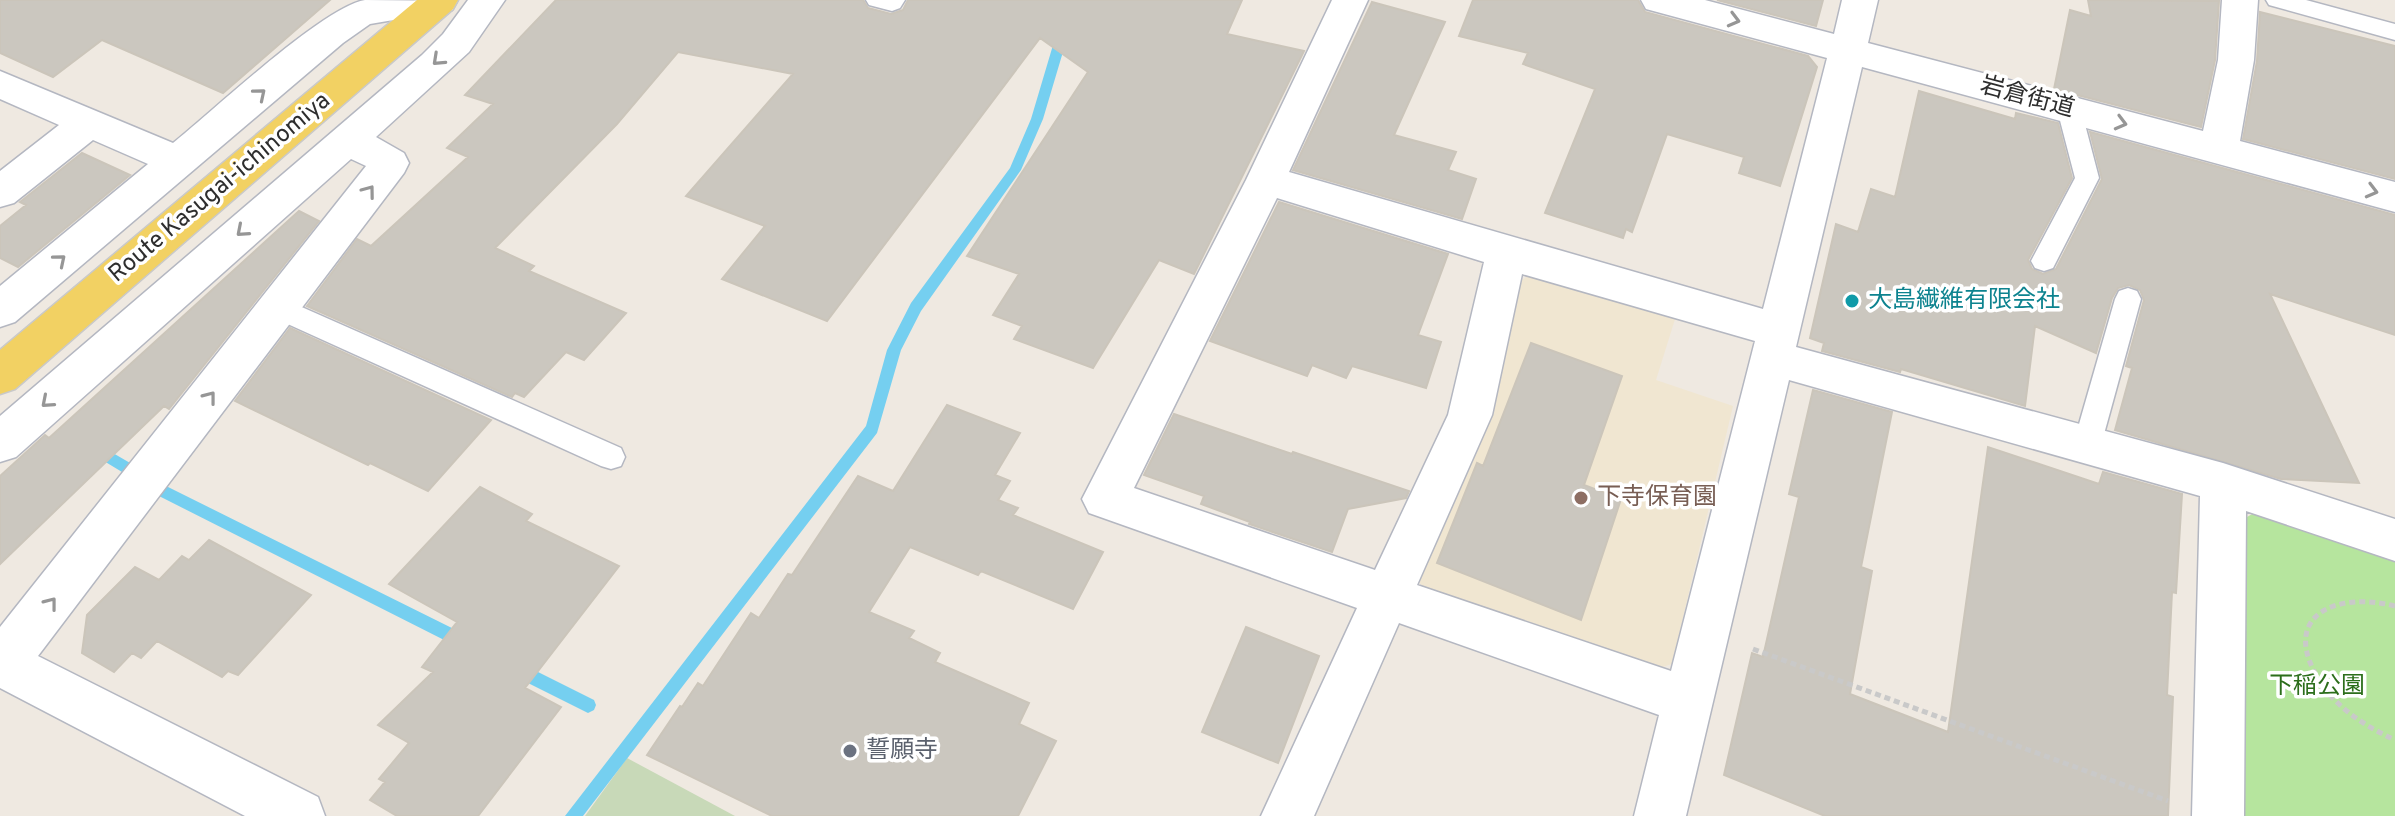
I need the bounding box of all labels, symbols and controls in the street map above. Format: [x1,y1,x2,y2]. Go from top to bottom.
one-way arrow [1727,10,1741,27]
one-way arrow [433,51,448,65]
street label: 岩倉街道 [1977,71,2077,125]
street label: Route Kasugai-ichinomiya [103,86,337,290]
one-way arrow [250,89,265,104]
one-way arrow [2113,114,2127,130]
one-way arrow [2364,182,2378,198]
one-way arrow [359,185,373,200]
one-way arrow [237,221,252,236]
one-way arrow [51,255,65,270]
place label: 大島繊維有限会社 [1868,286,2060,316]
marker: 大島繊維有限会社 [1843,292,1861,310]
one-way arrow [200,391,214,406]
one-way arrow [41,393,56,407]
place label: 下寺保育園 [1597,483,1717,513]
marker: 下寺保育園 [1572,489,1590,507]
one-way arrow [42,597,56,612]
park label: 下稲公園 [2269,672,2365,702]
place label: 誓願寺 [866,736,938,766]
marker: 誓願寺 [841,742,859,760]

